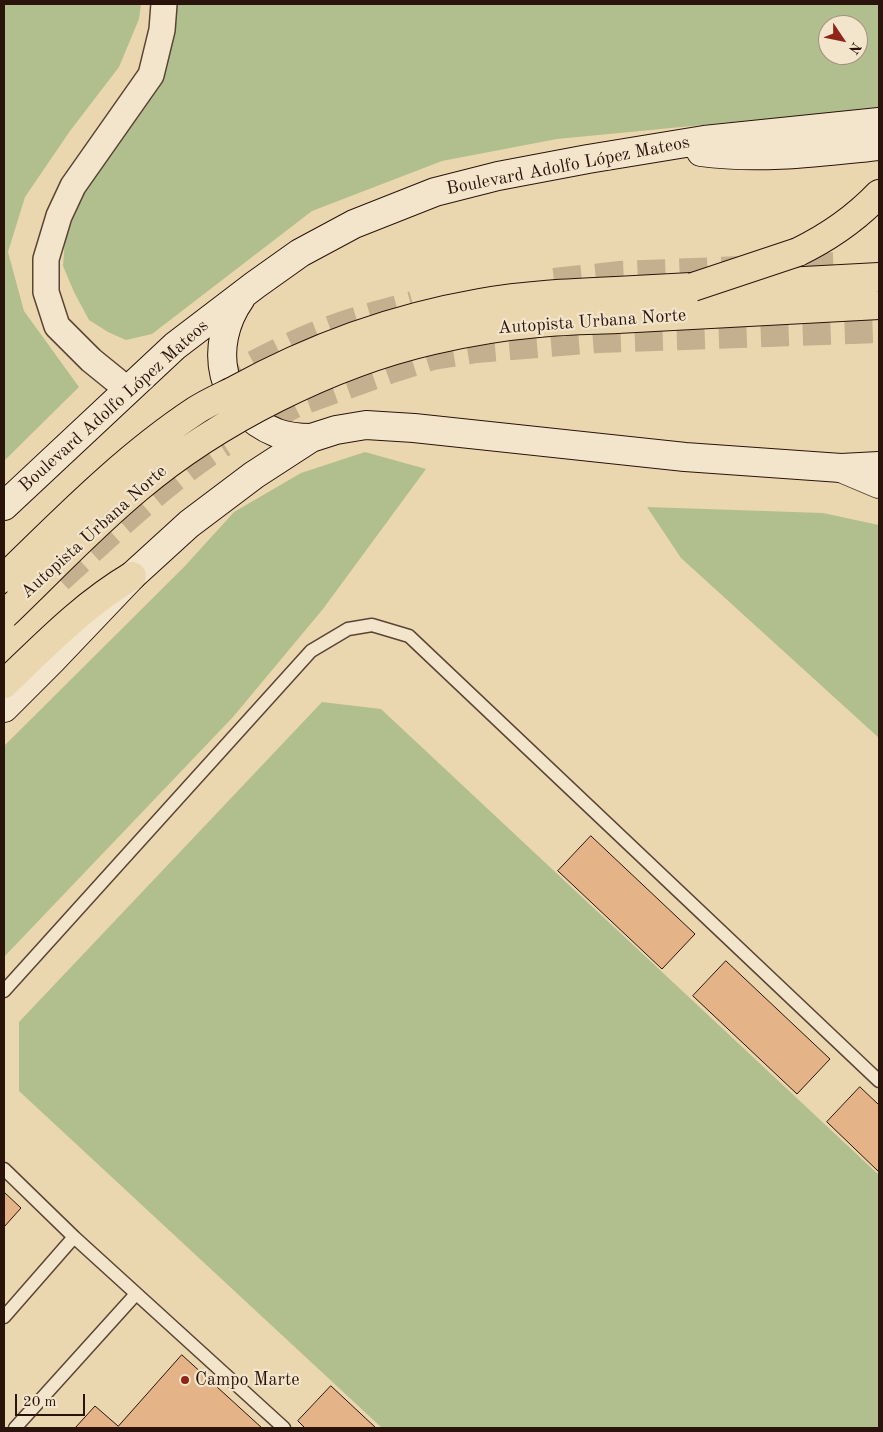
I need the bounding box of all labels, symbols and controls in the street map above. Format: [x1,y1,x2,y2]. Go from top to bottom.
north arrow [818,15,868,65]
text: N [846,39,863,56]
street label: Boulevard Adolfo López Mateos [444,132,692,200]
street label: Autopista Urbana Norte [497,305,687,339]
street label: Boulevard Adolfo López Mateos [15,315,213,497]
street label: Autopista Urbana Norte [17,461,171,603]
place label: Campo Marte [195,1369,299,1391]
marker: Campo Marte [179,1374,191,1386]
scale bar [18,1384,88,1416]
text: 20 m [23,1395,57,1410]

